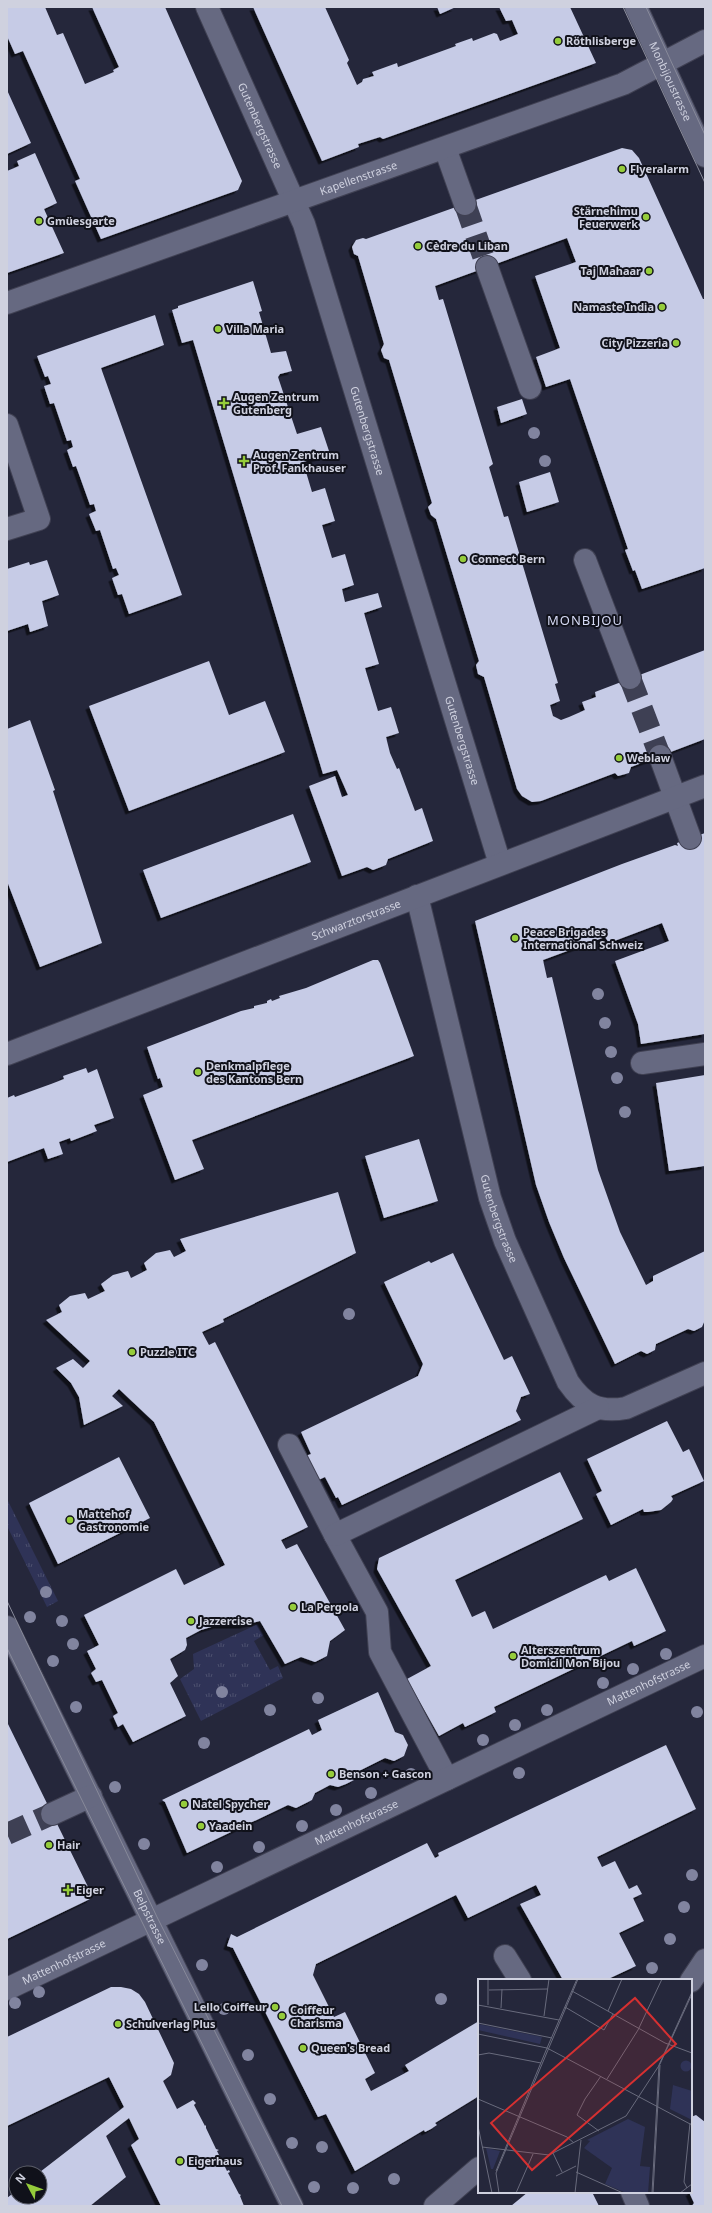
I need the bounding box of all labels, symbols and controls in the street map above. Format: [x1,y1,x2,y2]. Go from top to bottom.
place label: Röthlisberge [566,33,636,48]
marker: Röthlisberge [553,36,563,46]
street label: Monbijoustrasse [646,39,696,123]
street label: Gutenbergstrasse [235,80,286,171]
street label: Kapellenstrasse [317,157,399,198]
place label: Flyeralarm [630,161,689,176]
marker: Flyeralarm [617,164,627,174]
place label: Stärnehimu Feuerwerk [574,203,638,231]
marker: Stärnehimu Feuerwerk [641,212,651,222]
place label: Gmüesgarte [47,213,115,228]
marker: Gmüesgarte [34,216,44,226]
place label: Cèdre du Liban [426,238,508,253]
marker: Cèdre du Liban [413,241,423,251]
place label: Taj Mahaar [581,263,641,278]
marker: Taj Mahaar [644,266,654,276]
place label: Namaste India [573,299,654,314]
marker: Namaste India [657,302,667,312]
place label: Villa Maria [226,321,284,336]
marker: Villa Maria [213,324,223,334]
place label: City Pizzeria [601,335,668,350]
marker: City Pizzeria [671,338,681,348]
street label: Gutenbergstrasse [347,384,389,477]
place label: Augen Zentrum Gutenberg [233,389,319,417]
marker: Augen Zentrum Gutenberg [218,397,230,409]
place label: Augen Zentrum Prof. Fankhauser [253,447,346,475]
marker: Augen Zentrum Prof. Fankhauser [238,455,250,467]
place label: Connect Bern [471,551,545,566]
marker: Connect Bern [458,554,468,564]
district label: MONBIJOU [547,611,623,629]
street label: Gutenbergstrasse [442,694,483,787]
place label: Weblaw [627,750,671,765]
marker: Weblaw [614,753,624,763]
street label: Schwarztorstrasse [309,896,403,943]
place label: Peace Brigades International Schweiz [523,924,643,952]
marker: Peace Brigades International Schweiz [510,933,520,943]
place label: Denkmalpflege des Kantons Bern [206,1058,302,1086]
marker: Denkmalpflege des Kantons Bern [193,1067,203,1077]
street label: Gutenbergstrasse [478,1173,522,1265]
place label: Puzzle ITC [140,1344,195,1359]
marker: Puzzle ITC [127,1347,137,1357]
place label: Mattehof Gastronomie [78,1506,149,1534]
marker: Mattehof Gastronomie [65,1515,75,1525]
place label: La Pergola [301,1599,359,1614]
marker: La Pergola [288,1602,298,1612]
place label: Jazzercise [198,1613,253,1628]
marker: Jazzercise [186,1616,196,1626]
place label: Alterszentrum Domicil Mon Bijou [521,1642,620,1670]
marker: Alterszentrum Domicil Mon Bijou [508,1651,518,1661]
street label: Mattenhofstrasse [604,1656,693,1709]
place label: Benson + Gascon [339,1766,431,1781]
marker: Benson + Gascon [326,1769,336,1779]
place label: Natel Spycher [192,1796,268,1811]
street label: Mattenhofstrasse [312,1796,400,1848]
marker: Natel Spycher [179,1799,189,1809]
place label: Yaadein [209,1818,252,1833]
marker: Yaadein [196,1821,206,1831]
place label: Hair [57,1837,80,1852]
marker: Hair [44,1840,54,1850]
place label: Eiger [76,1882,104,1897]
marker: Eiger [63,1885,73,1895]
street label: Belpstrasse [130,1887,170,1947]
street label: Mattenhofstrasse [19,1935,108,1988]
inset map [478,1979,692,2193]
place label: Lello Coiffeur [194,1999,267,2014]
marker: Lello Coiffeur [270,2002,280,2012]
place label: Coiffeur Charisma [290,2002,342,2030]
marker: Coiffeur Charisma [277,2011,287,2021]
place label: Schulverlag Plus [126,2016,216,2031]
marker: Schulverlag Plus [113,2019,123,2029]
place label: Queen's Bread [311,2040,390,2055]
marker: Queen's Bread [298,2043,308,2053]
place label: Eigerhaus [188,2153,243,2168]
marker: Eigerhaus [175,2156,185,2166]
north arrow [8,2165,48,2205]
text: N [11,2170,29,2186]

